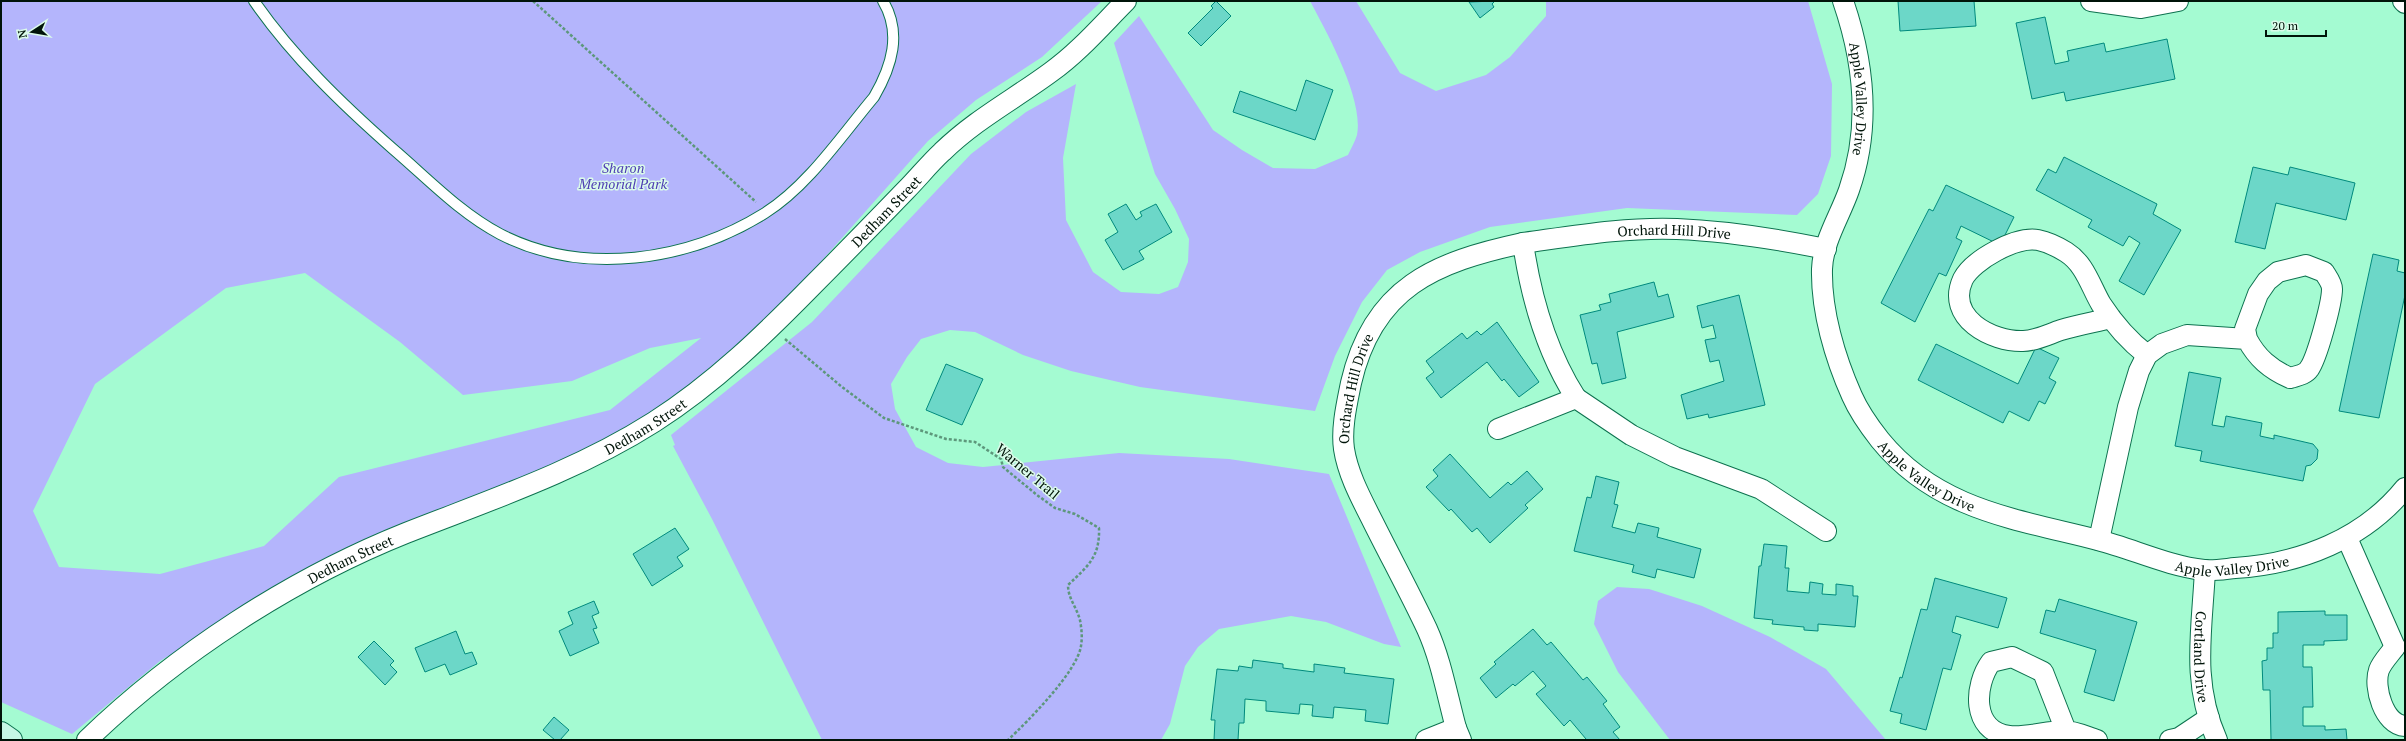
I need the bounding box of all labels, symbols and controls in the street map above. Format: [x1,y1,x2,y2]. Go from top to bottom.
north arrow [12,12,52,52]
scale bar [2266,12,2326,38]
text: 20 m [2272,18,2299,33]
text: N [14,28,30,40]
street label: Apple Valley Drive [1845,40,1872,157]
park label: Sharon Memorial Park [578,158,667,193]
street label: Dedham Street [847,170,925,251]
street label: Orchard Hill Drive [1617,219,1732,243]
street label: Orchard Hill Drive [1334,330,1377,444]
street label: Dedham Street [601,393,691,458]
street label: Apple Valley Drive [1874,436,1978,515]
street label: Warner Trail [992,439,1064,503]
street label: Dedham Street [304,530,397,587]
street label: Apple Valley Drive [2173,550,2291,580]
street label: Cortland Drive [2191,611,2214,704]

